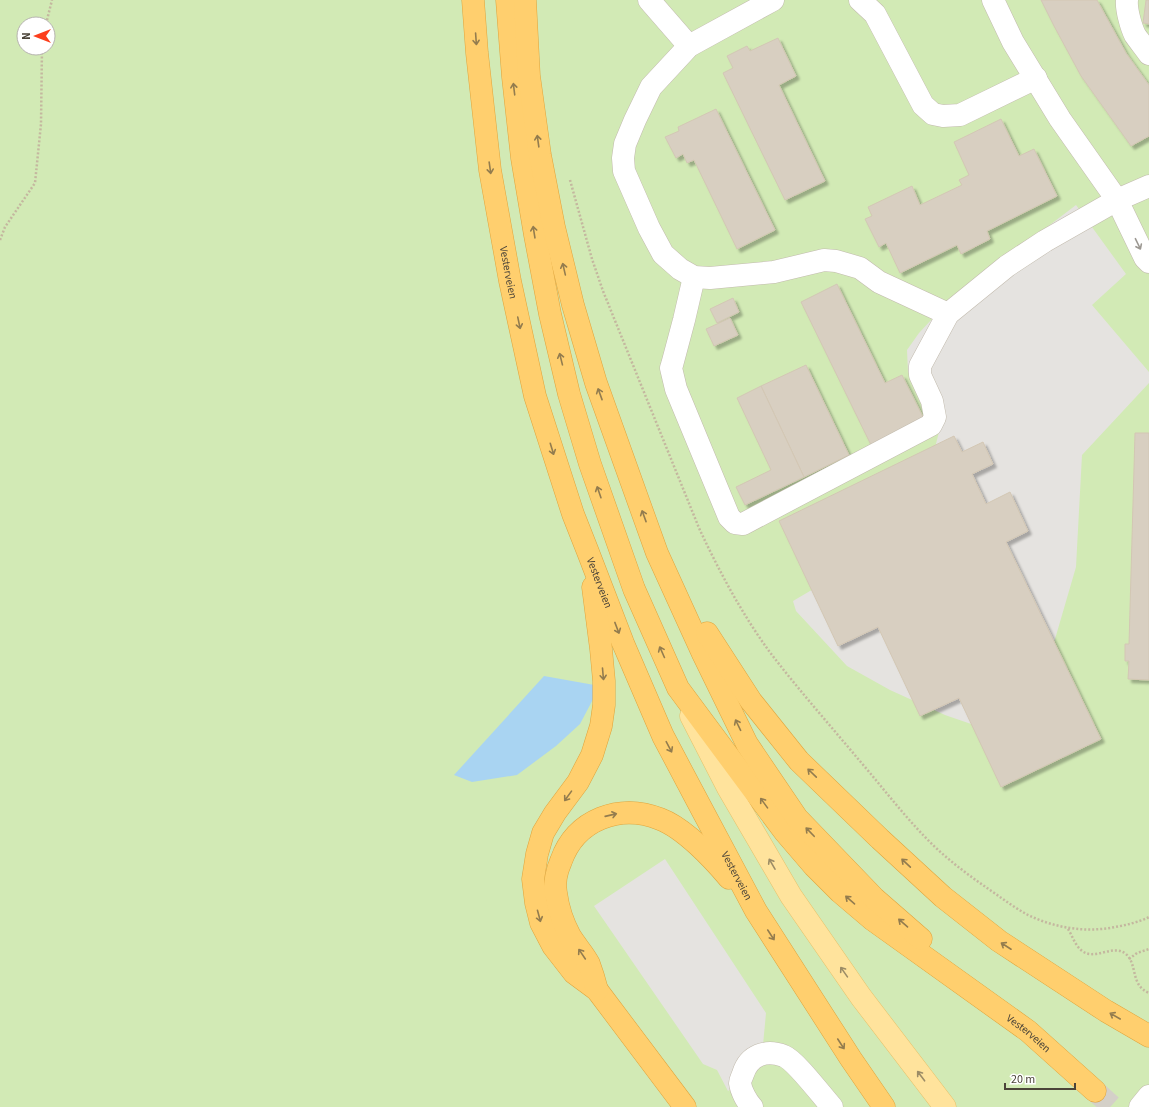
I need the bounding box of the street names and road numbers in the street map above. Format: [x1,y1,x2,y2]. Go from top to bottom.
street label: Vesterveien [496,245,521,300]
street label: Vesterveien [583,555,616,610]
street label: Vesterveien [718,849,756,903]
street label: Vesterveien [1003,1011,1054,1056]

